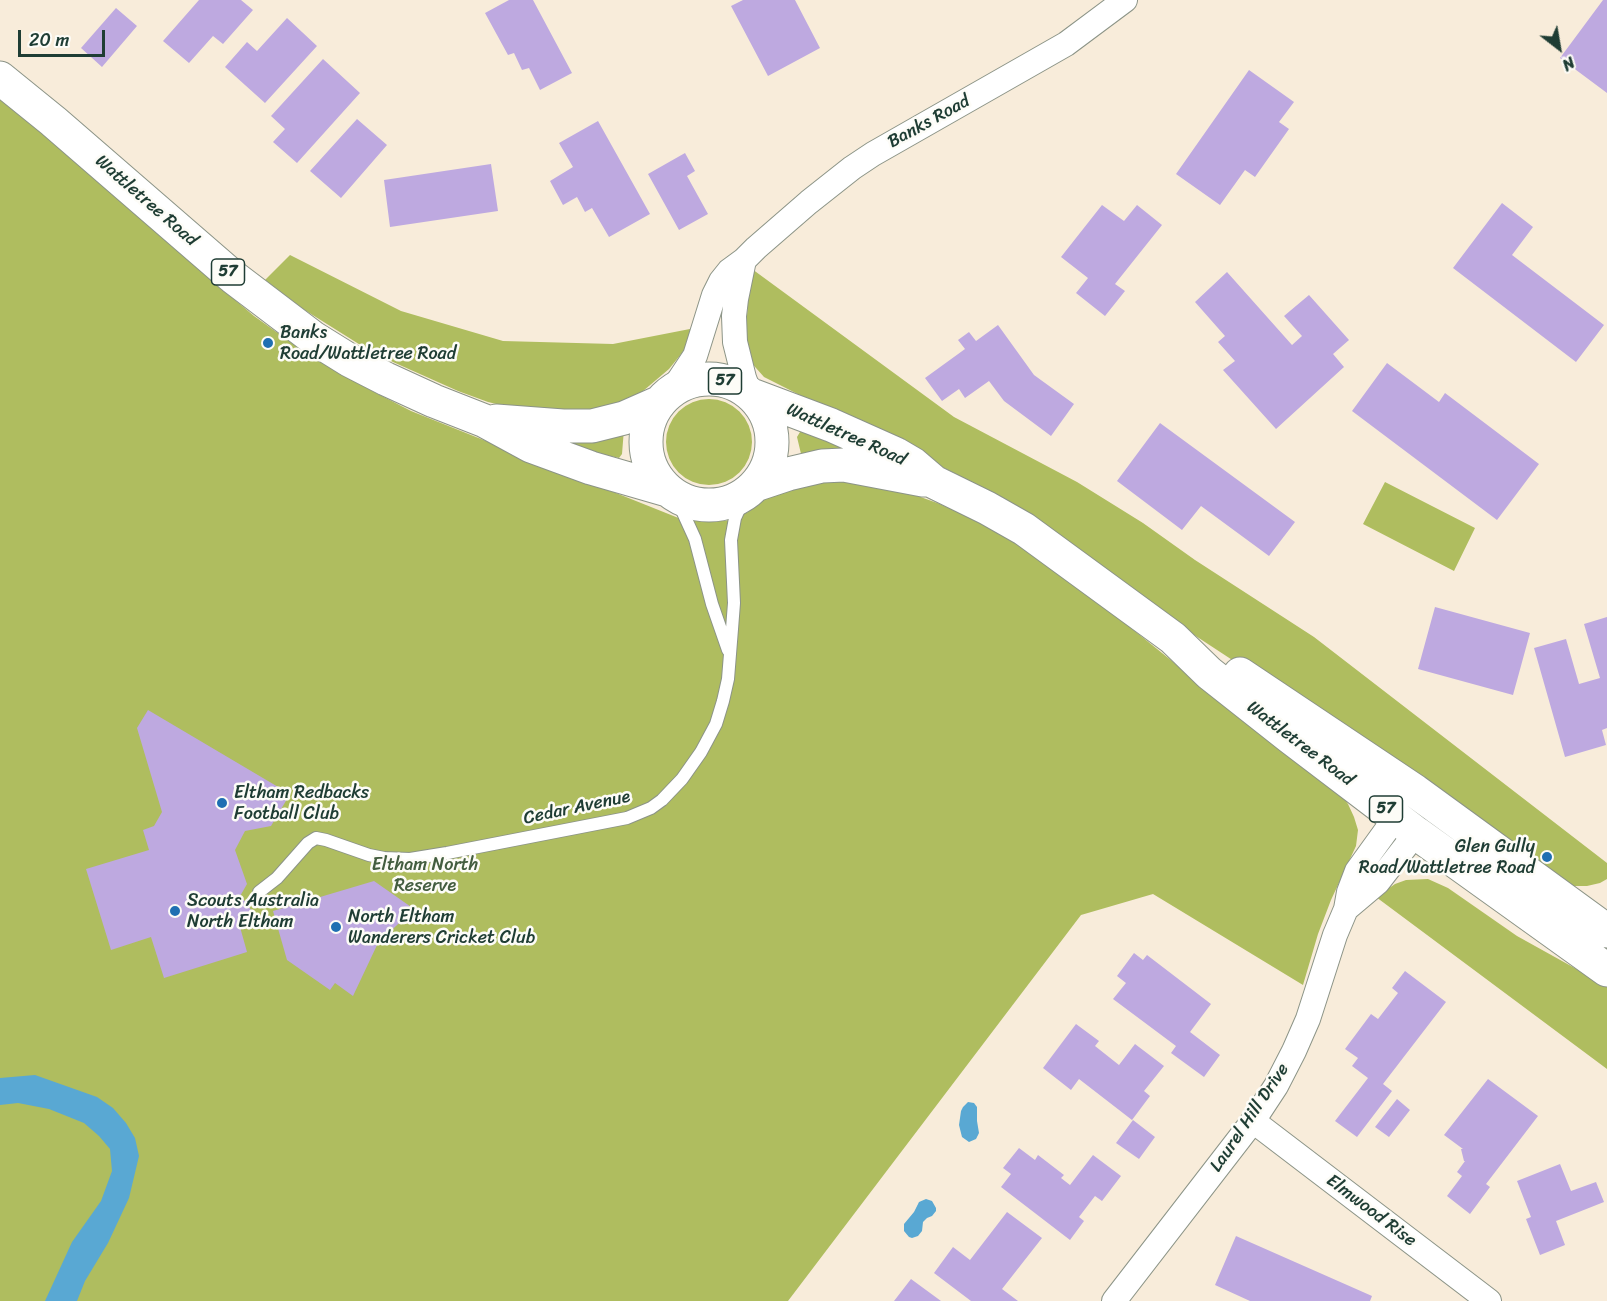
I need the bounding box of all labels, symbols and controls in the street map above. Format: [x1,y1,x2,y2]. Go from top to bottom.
scale bar [21,18,108,56]
north arrow [1529,18,1589,78]
text: 20 m [29,24,69,56]
text: N [1556,49,1581,79]
street label: Banks Road [884,91,974,153]
street label: Wattletree Road [90,151,202,251]
road number: 57 [212,259,244,285]
place label: Banks Road/Wattletree Road [280,322,456,364]
marker: Banks Road/Wattletree Road [261,336,275,350]
road number: 57 [708,368,742,394]
street label: Wattletree Road [783,399,909,471]
street label: Wattletree Road [1242,697,1358,791]
place label: Eltham Redbacks Football Club [234,782,369,824]
street label: Cedar Avenue [522,786,632,830]
marker: Eltham Redbacks Football Club [215,796,229,810]
road number: 57 [1370,796,1402,822]
place label: Glen Gully Road/Wattletree Road [1359,836,1535,878]
marker: Glen Gully Road/Wattletree Road [1540,850,1554,864]
park label: Eltham North Reserve [372,854,478,896]
place label: Scouts Australia North Eltham [187,890,319,932]
marker: Scouts Australia North Eltham [168,904,182,918]
place label: North Eltham Wanderers Cricket Club [348,906,535,948]
marker: North Eltham Wanderers Cricket Club [329,920,343,934]
street label: Laurel Hill Drive [1206,1060,1294,1176]
street label: Elmwood Rise [1322,1170,1420,1252]

